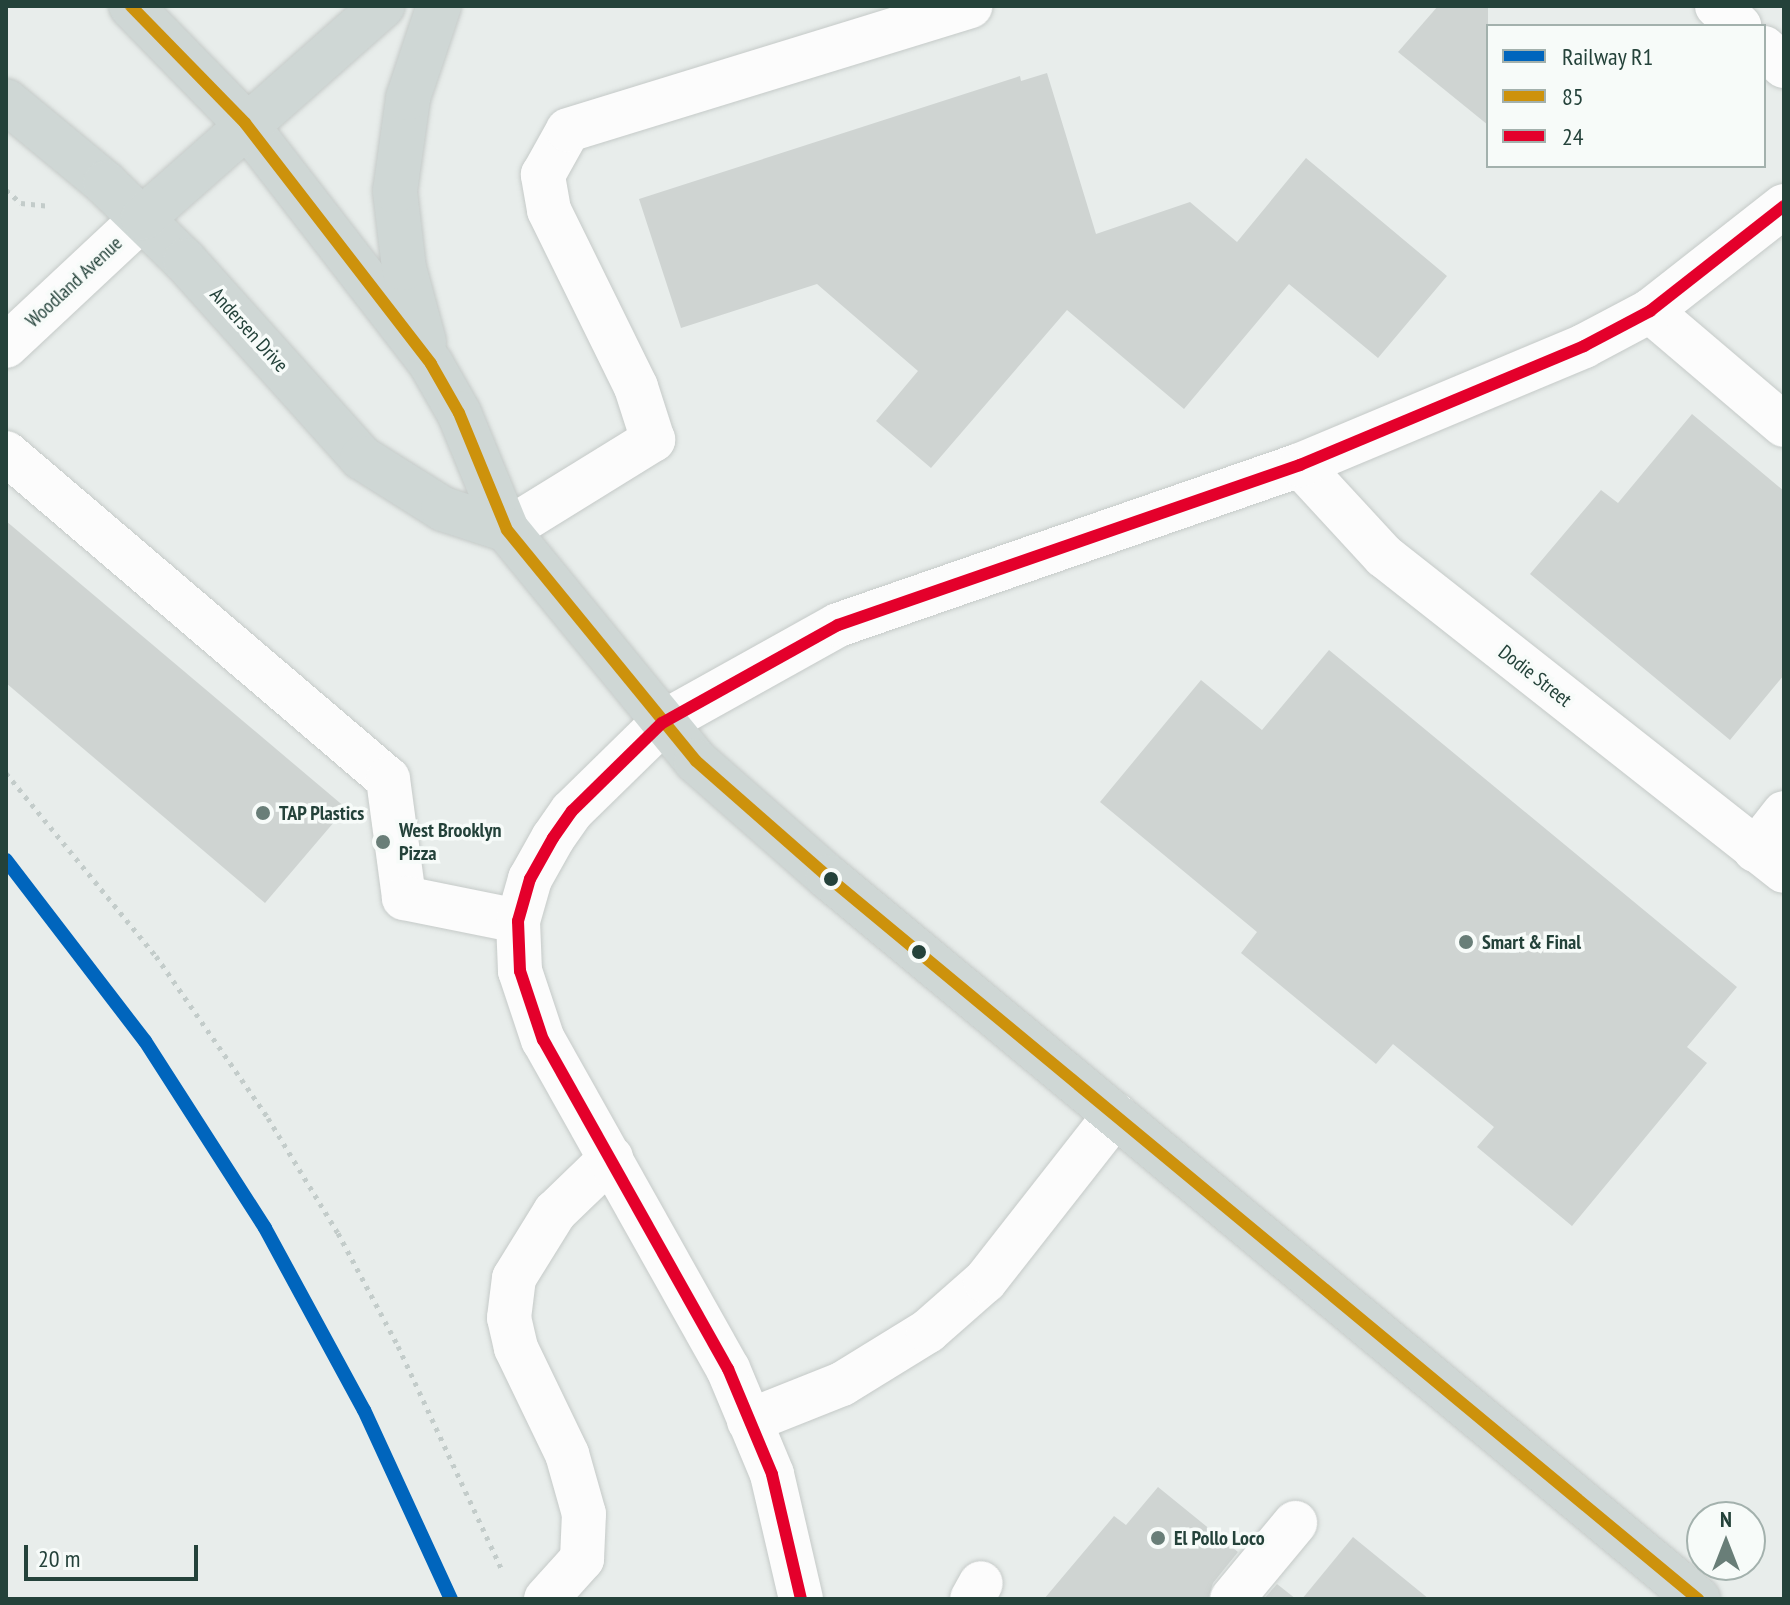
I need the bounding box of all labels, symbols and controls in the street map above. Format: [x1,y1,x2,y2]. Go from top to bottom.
legend [1486,24,1766,168]
text: Railway R1 [1562,41,1653,72]
text: 85 [1562,81,1584,112]
text: 24 [1562,121,1584,152]
street label: Woodland Avenue [21,231,127,333]
street label: Andersen Drive [205,283,293,377]
street label: Dodie Street [1494,640,1576,712]
place label: TAP Plastics [279,801,365,825]
marker: TAP Plastics [254,804,272,822]
place label: West Brooklyn Pizza [399,818,501,865]
marker: West Brooklyn Pizza [374,833,392,851]
unlabelled marker [823,871,839,887]
place label: Smart & Final [1482,930,1581,954]
marker: Smart & Final [1457,933,1475,951]
unlabelled marker [911,944,927,960]
north arrow [1686,1501,1766,1581]
text: N [1720,1505,1732,1533]
place label: El Pollo Loco [1174,1526,1265,1550]
scale bar [28,1529,202,1579]
marker: El Pollo Loco [1149,1529,1167,1547]
text: 20 m [38,1543,80,1574]

